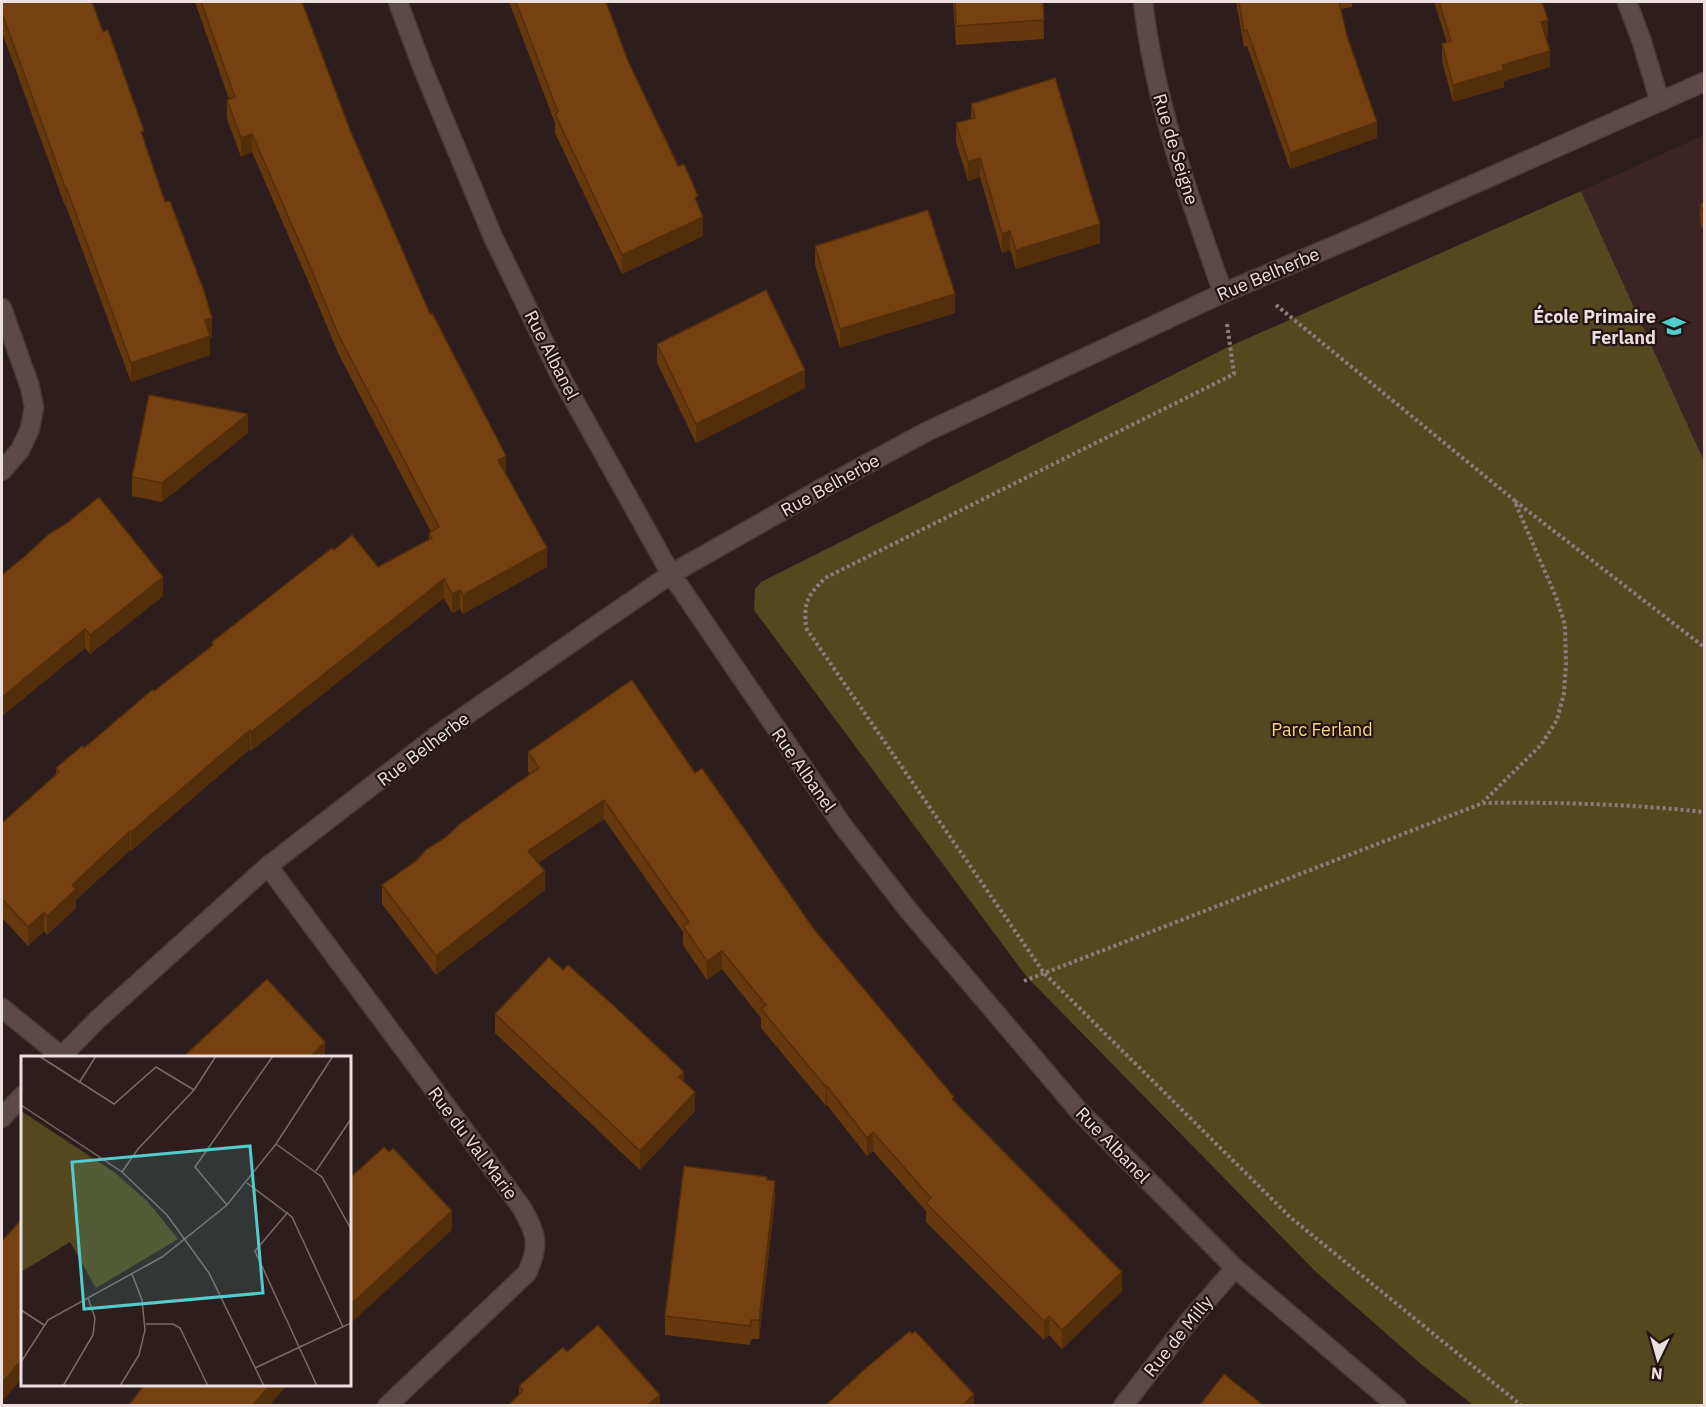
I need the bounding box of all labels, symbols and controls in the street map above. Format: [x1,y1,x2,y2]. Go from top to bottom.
street label: Rue de Seigne [1148,91,1204,207]
street label: Rue Belherbe [1213,242,1323,306]
place label: École Primaire Ferland [1533,304,1656,349]
street label: Rue Albanel [520,306,584,404]
school or university icon: École Primaire Ferland [1661,313,1687,339]
street label: Rue Belherbe [777,448,884,522]
street label: Rue Belherbe [372,707,474,791]
park label: Parc Ferland [1271,718,1373,741]
street label: Rue Albanel [767,724,841,817]
inset map [21,1056,351,1386]
street label: Rue du Val Marie [423,1082,523,1204]
street label: Rue Albanel [1071,1102,1155,1188]
street label: Rue de Milly [1138,1291,1218,1381]
north arrow [1628,1329,1688,1389]
text: N [1650,1363,1663,1384]

